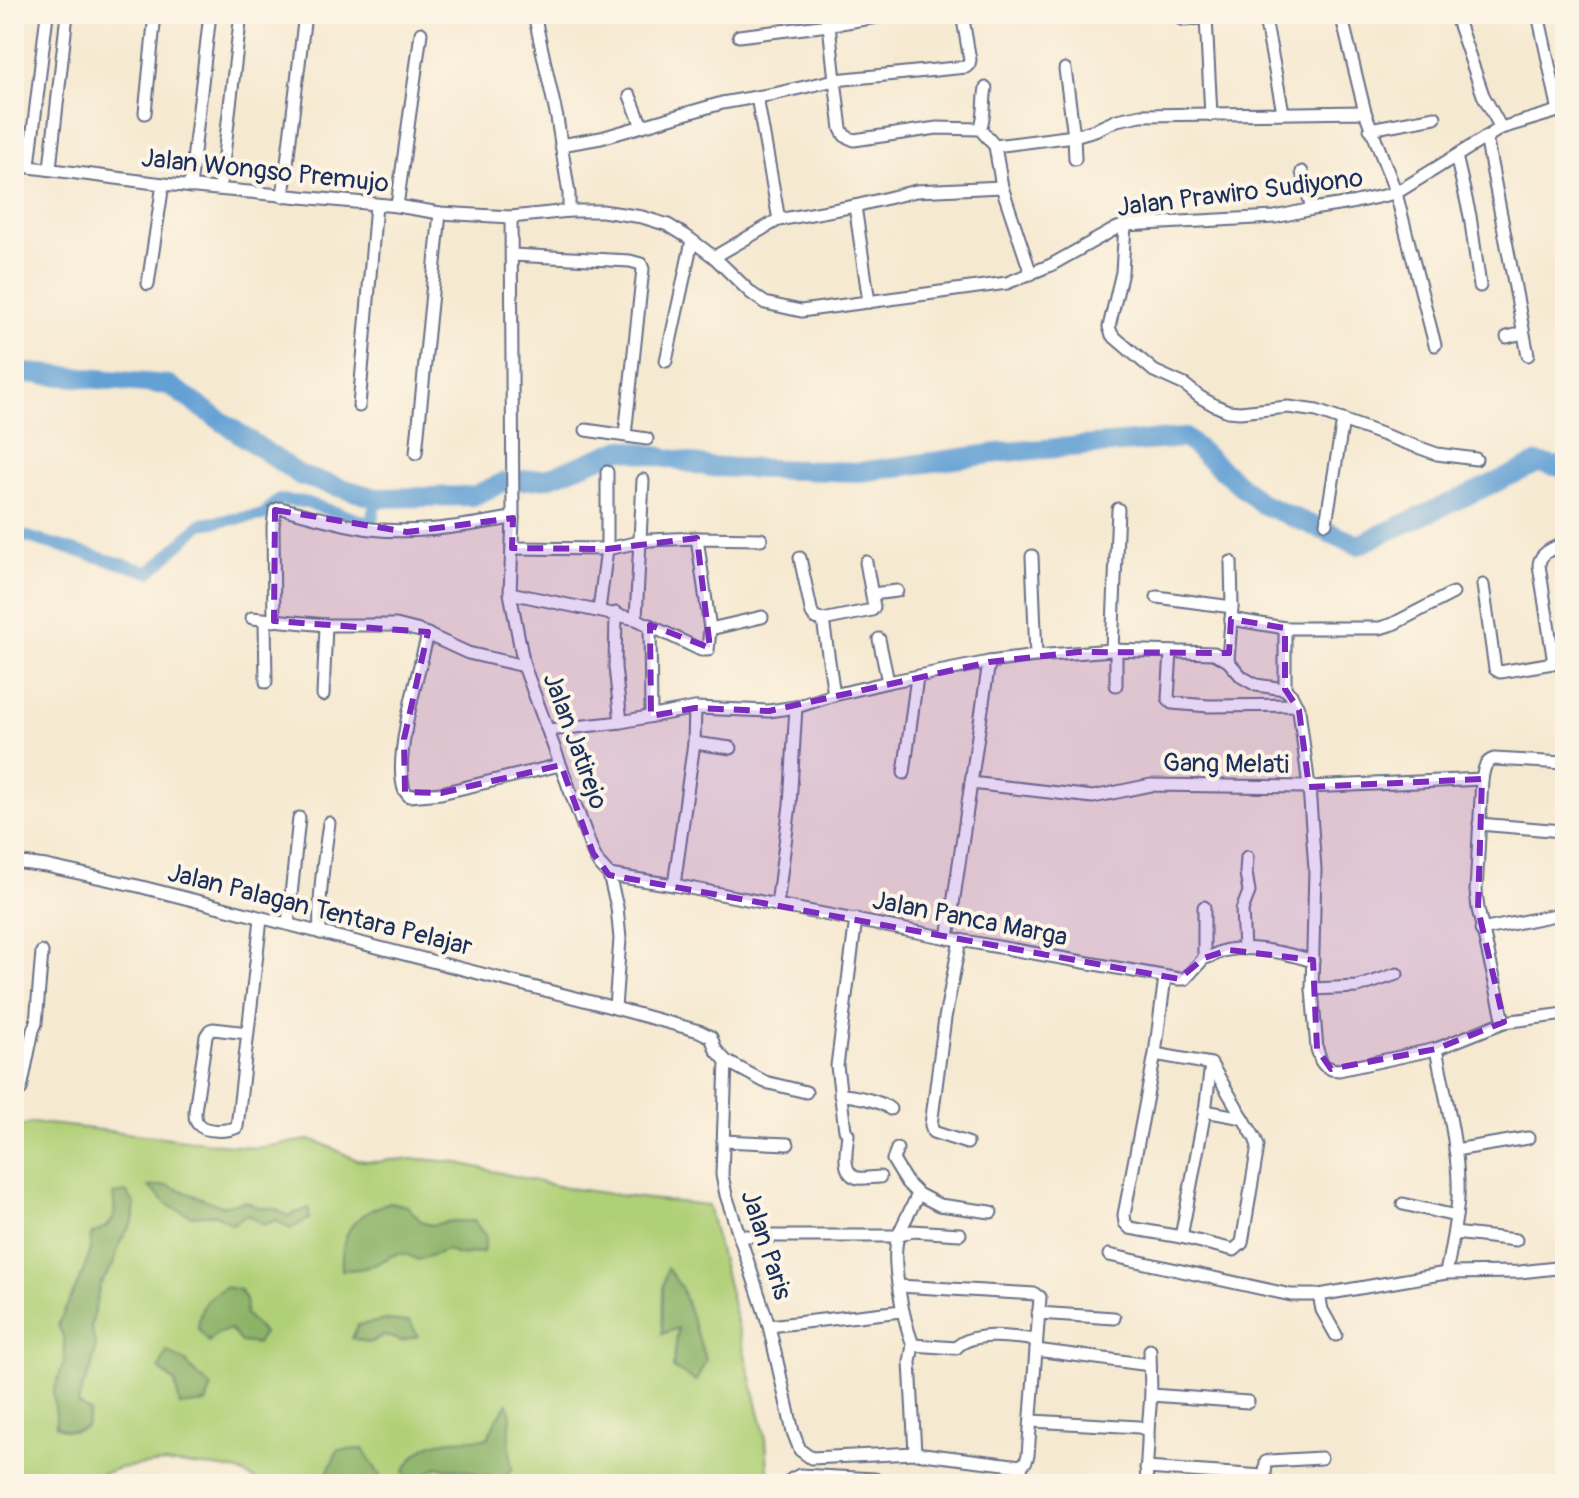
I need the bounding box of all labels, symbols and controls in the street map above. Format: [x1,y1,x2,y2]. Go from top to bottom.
street label: Jalan Wongso Premujo [140,142,390,200]
street label: Jalan Prawiro Sudiyono [1115,162,1365,224]
street label: Jalan Jatirejo [536,668,614,814]
street label: Gang Melati [1163,747,1289,781]
street label: Jalan Palagan Tentara Pelajar [164,857,476,964]
street label: Jalan Panca Marga [870,884,1070,954]
street label: Jalan Paris [733,1186,799,1304]

